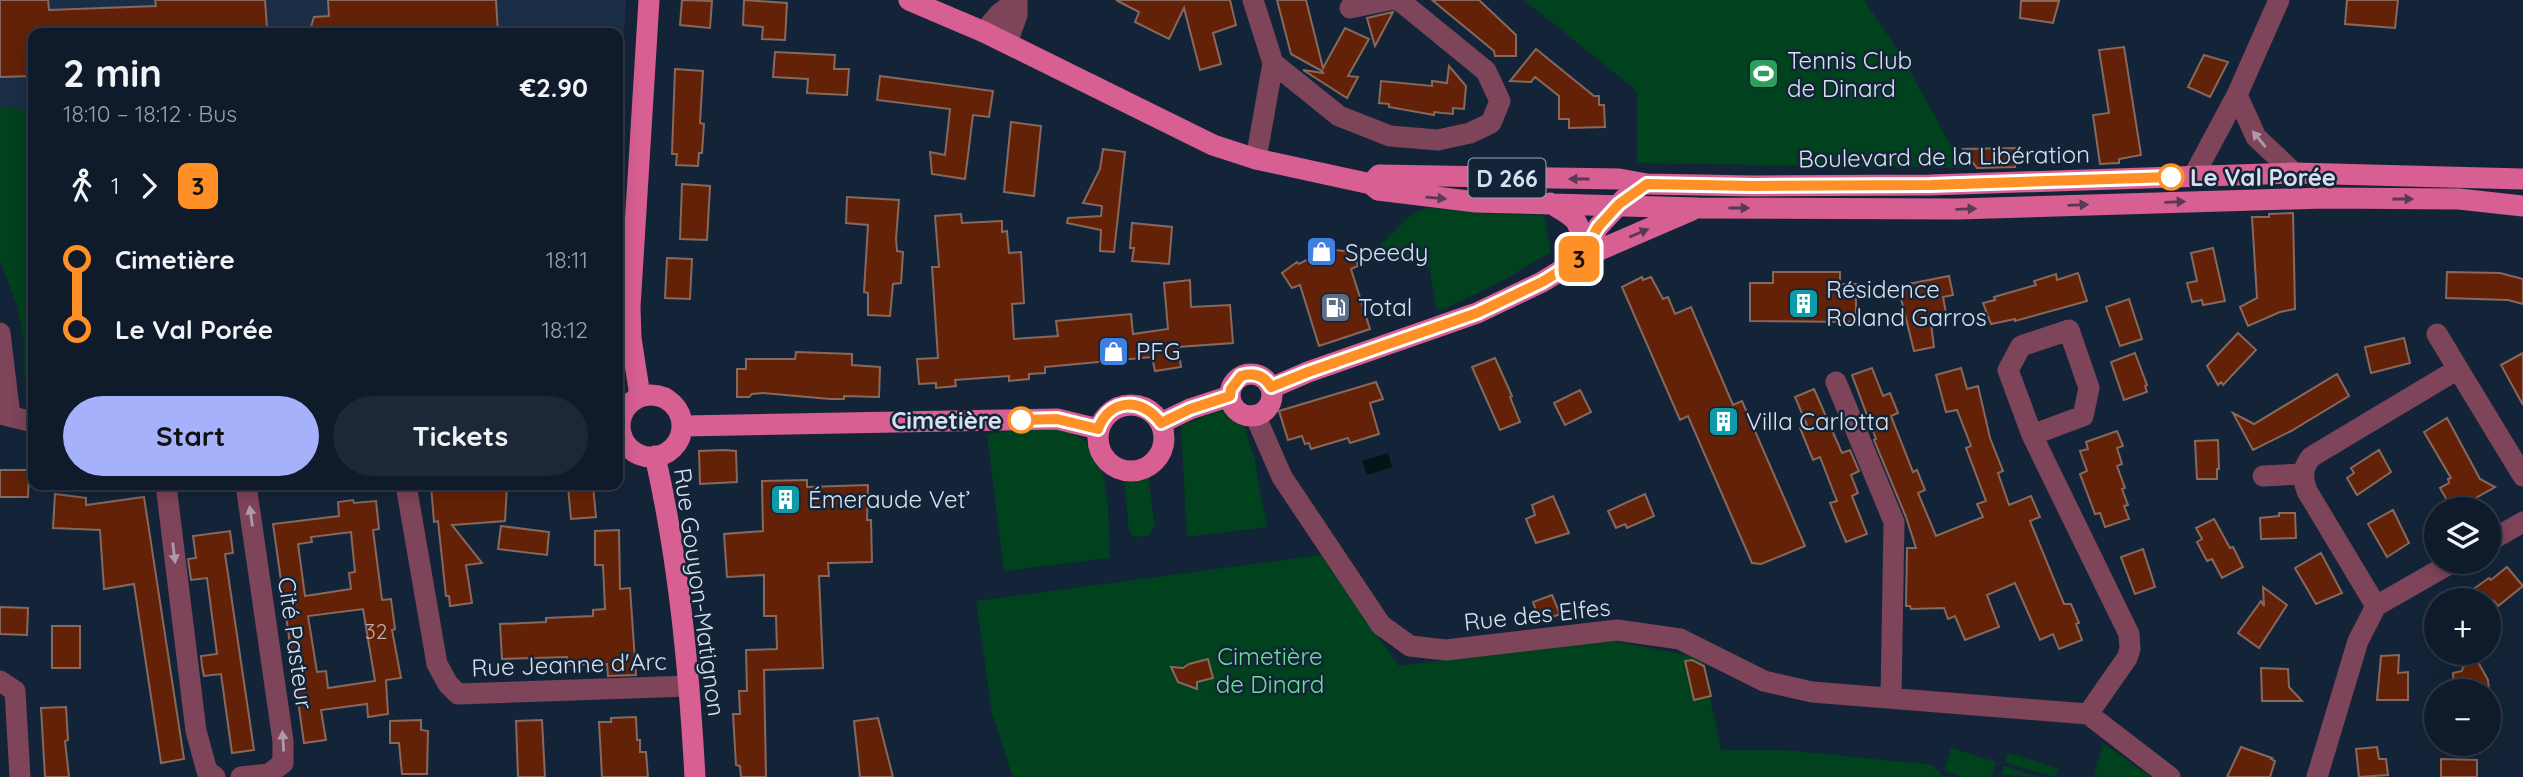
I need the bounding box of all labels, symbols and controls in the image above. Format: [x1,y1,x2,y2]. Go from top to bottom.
place label: Tennis Club de Dinard [1787,45,1912,103]
text: 2 min [63,49,162,97]
sports icon: Tennis Club de Dinard [1747,57,1781,91]
text: €2.90 [520,71,588,104]
text: 18:10 – 18:12 · Bus [63,99,237,128]
one-way arrow [2251,131,2266,149]
street label: Boulevard de la Libération [1798,138,2090,174]
road number: D 266 [1468,158,1546,197]
place label: Le Val Porée [2190,162,2336,192]
marker: Le Val Porée [2158,164,2184,190]
icon: walk [63,167,101,205]
icon: forward [130,167,168,205]
text: 1 [111,171,120,200]
text: 3 [192,171,204,201]
one-way arrow [1568,173,1590,185]
one-way arrow [1425,193,1447,204]
one-way arrow [2392,193,2414,205]
one-way arrow [2165,196,2187,208]
one-way arrow [2067,200,2089,211]
one-way arrow [1728,202,1750,214]
one-way arrow [1956,203,1978,214]
one-way arrow [1629,227,1650,238]
shop icon: Speedy [1305,235,1339,269]
line badge: 3 [1556,236,1602,282]
place label: Speedy [1345,237,1428,267]
text: Cimetière [115,243,235,276]
text: 3 [1573,244,1585,274]
text: 18:11 [546,245,588,274]
place label: Résidence Roland Garros [1826,274,1987,332]
building icon: Résidence Roland Garros [1786,286,1820,320]
fuel station icon: Total [1318,290,1352,324]
place label: Total [1358,292,1412,322]
text: Le Val Porée [115,313,273,346]
text: 18:12 [542,315,588,344]
shop icon: PFG [1096,334,1130,368]
place label: PFG [1136,336,1180,366]
button: Start [63,396,319,476]
button: Tickets [333,396,588,476]
building icon: Villa Carlotta [1706,404,1740,438]
place label: Cimetière [891,405,1002,435]
place label: Villa Carlotta [1746,406,1889,436]
marker: Cimetière [1008,407,1034,433]
street label: Rue Gouyon-Matignon [668,466,732,718]
building icon: Émeraude Vet’ [768,482,802,516]
place label: Émeraude Vet’ [808,484,970,514]
map controls [2424,497,2501,756]
button: layers [2424,497,2501,574]
one-way arrow [245,505,256,527]
one-way arrow [169,542,180,564]
street label: Cité Pasteur [272,575,320,711]
button: + [2424,588,2501,665]
street label: Rue des Elfes [1462,591,1612,637]
house number: 32 [365,618,387,644]
park label: Cimetière de Dinard [1216,641,1324,699]
street label: Rue Jeanne d'Arc [471,646,667,682]
button: − [2424,679,2501,756]
one-way arrow [277,730,288,752]

